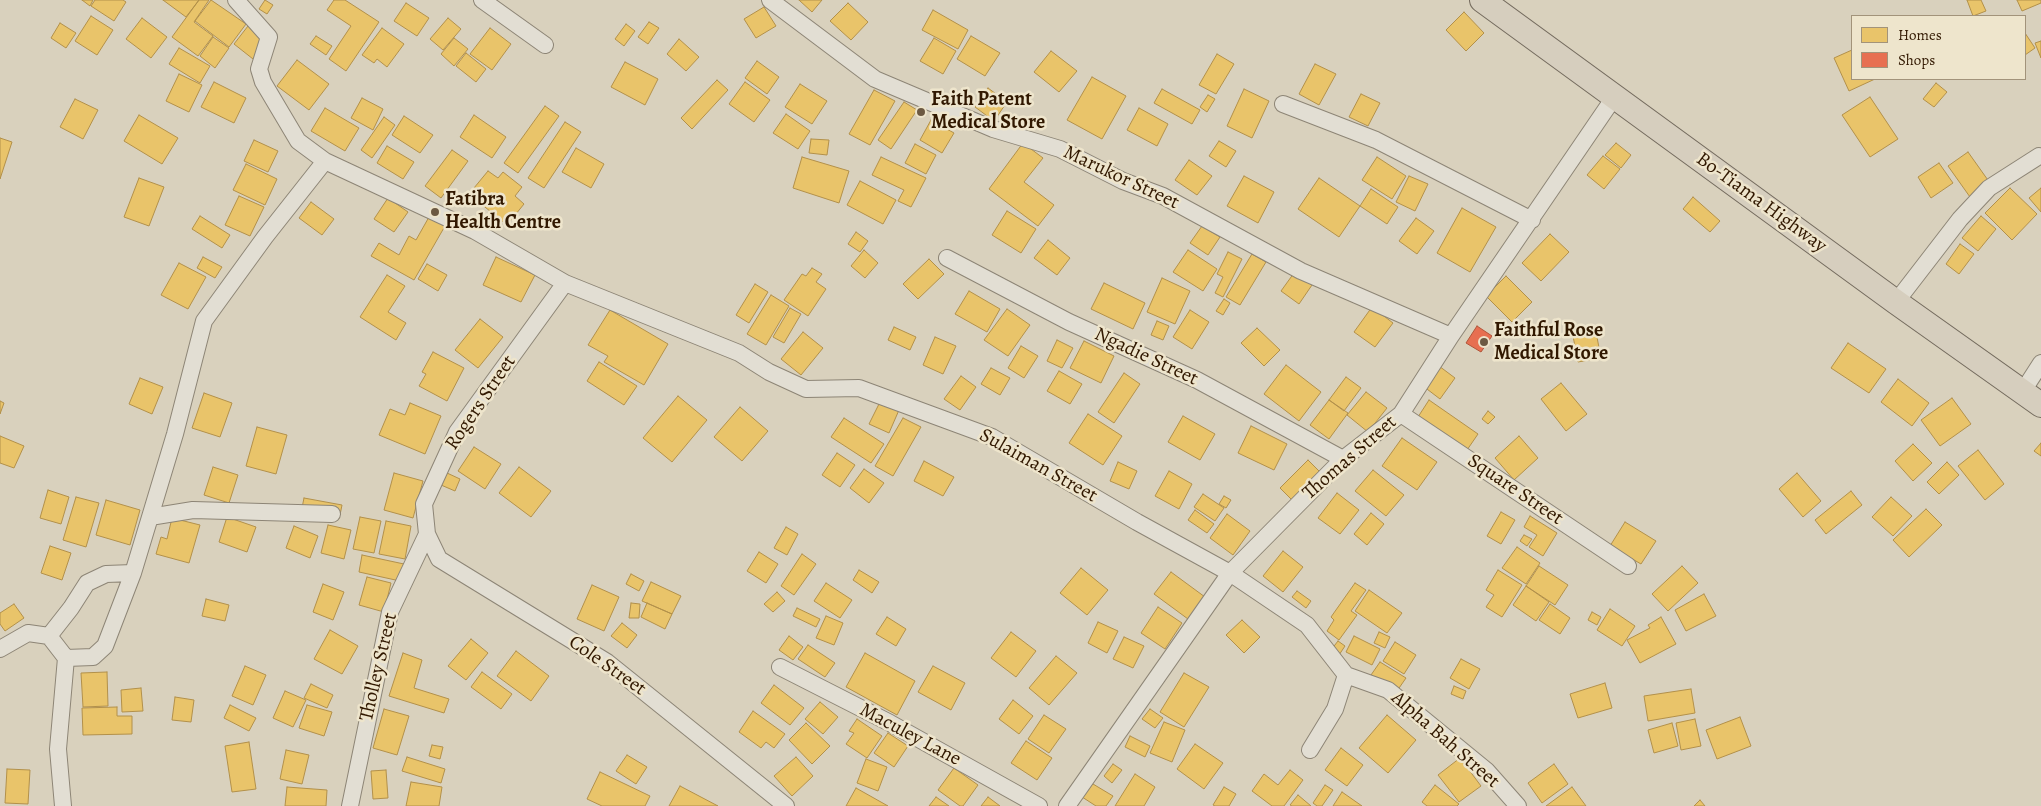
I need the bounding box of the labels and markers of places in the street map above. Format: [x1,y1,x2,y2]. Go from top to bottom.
place label: Faith Patent Medical Store [931,88,1045,135]
marker: Faith Patent Medical Store [915,106,927,118]
place label: Fatibra Health Centre [445,188,561,235]
marker: Fatibra Health Centre [429,206,441,218]
place label: Faithful Rose Medical Store [1494,319,1608,366]
marker: Faithful Rose Medical Store [1478,336,1490,348]

